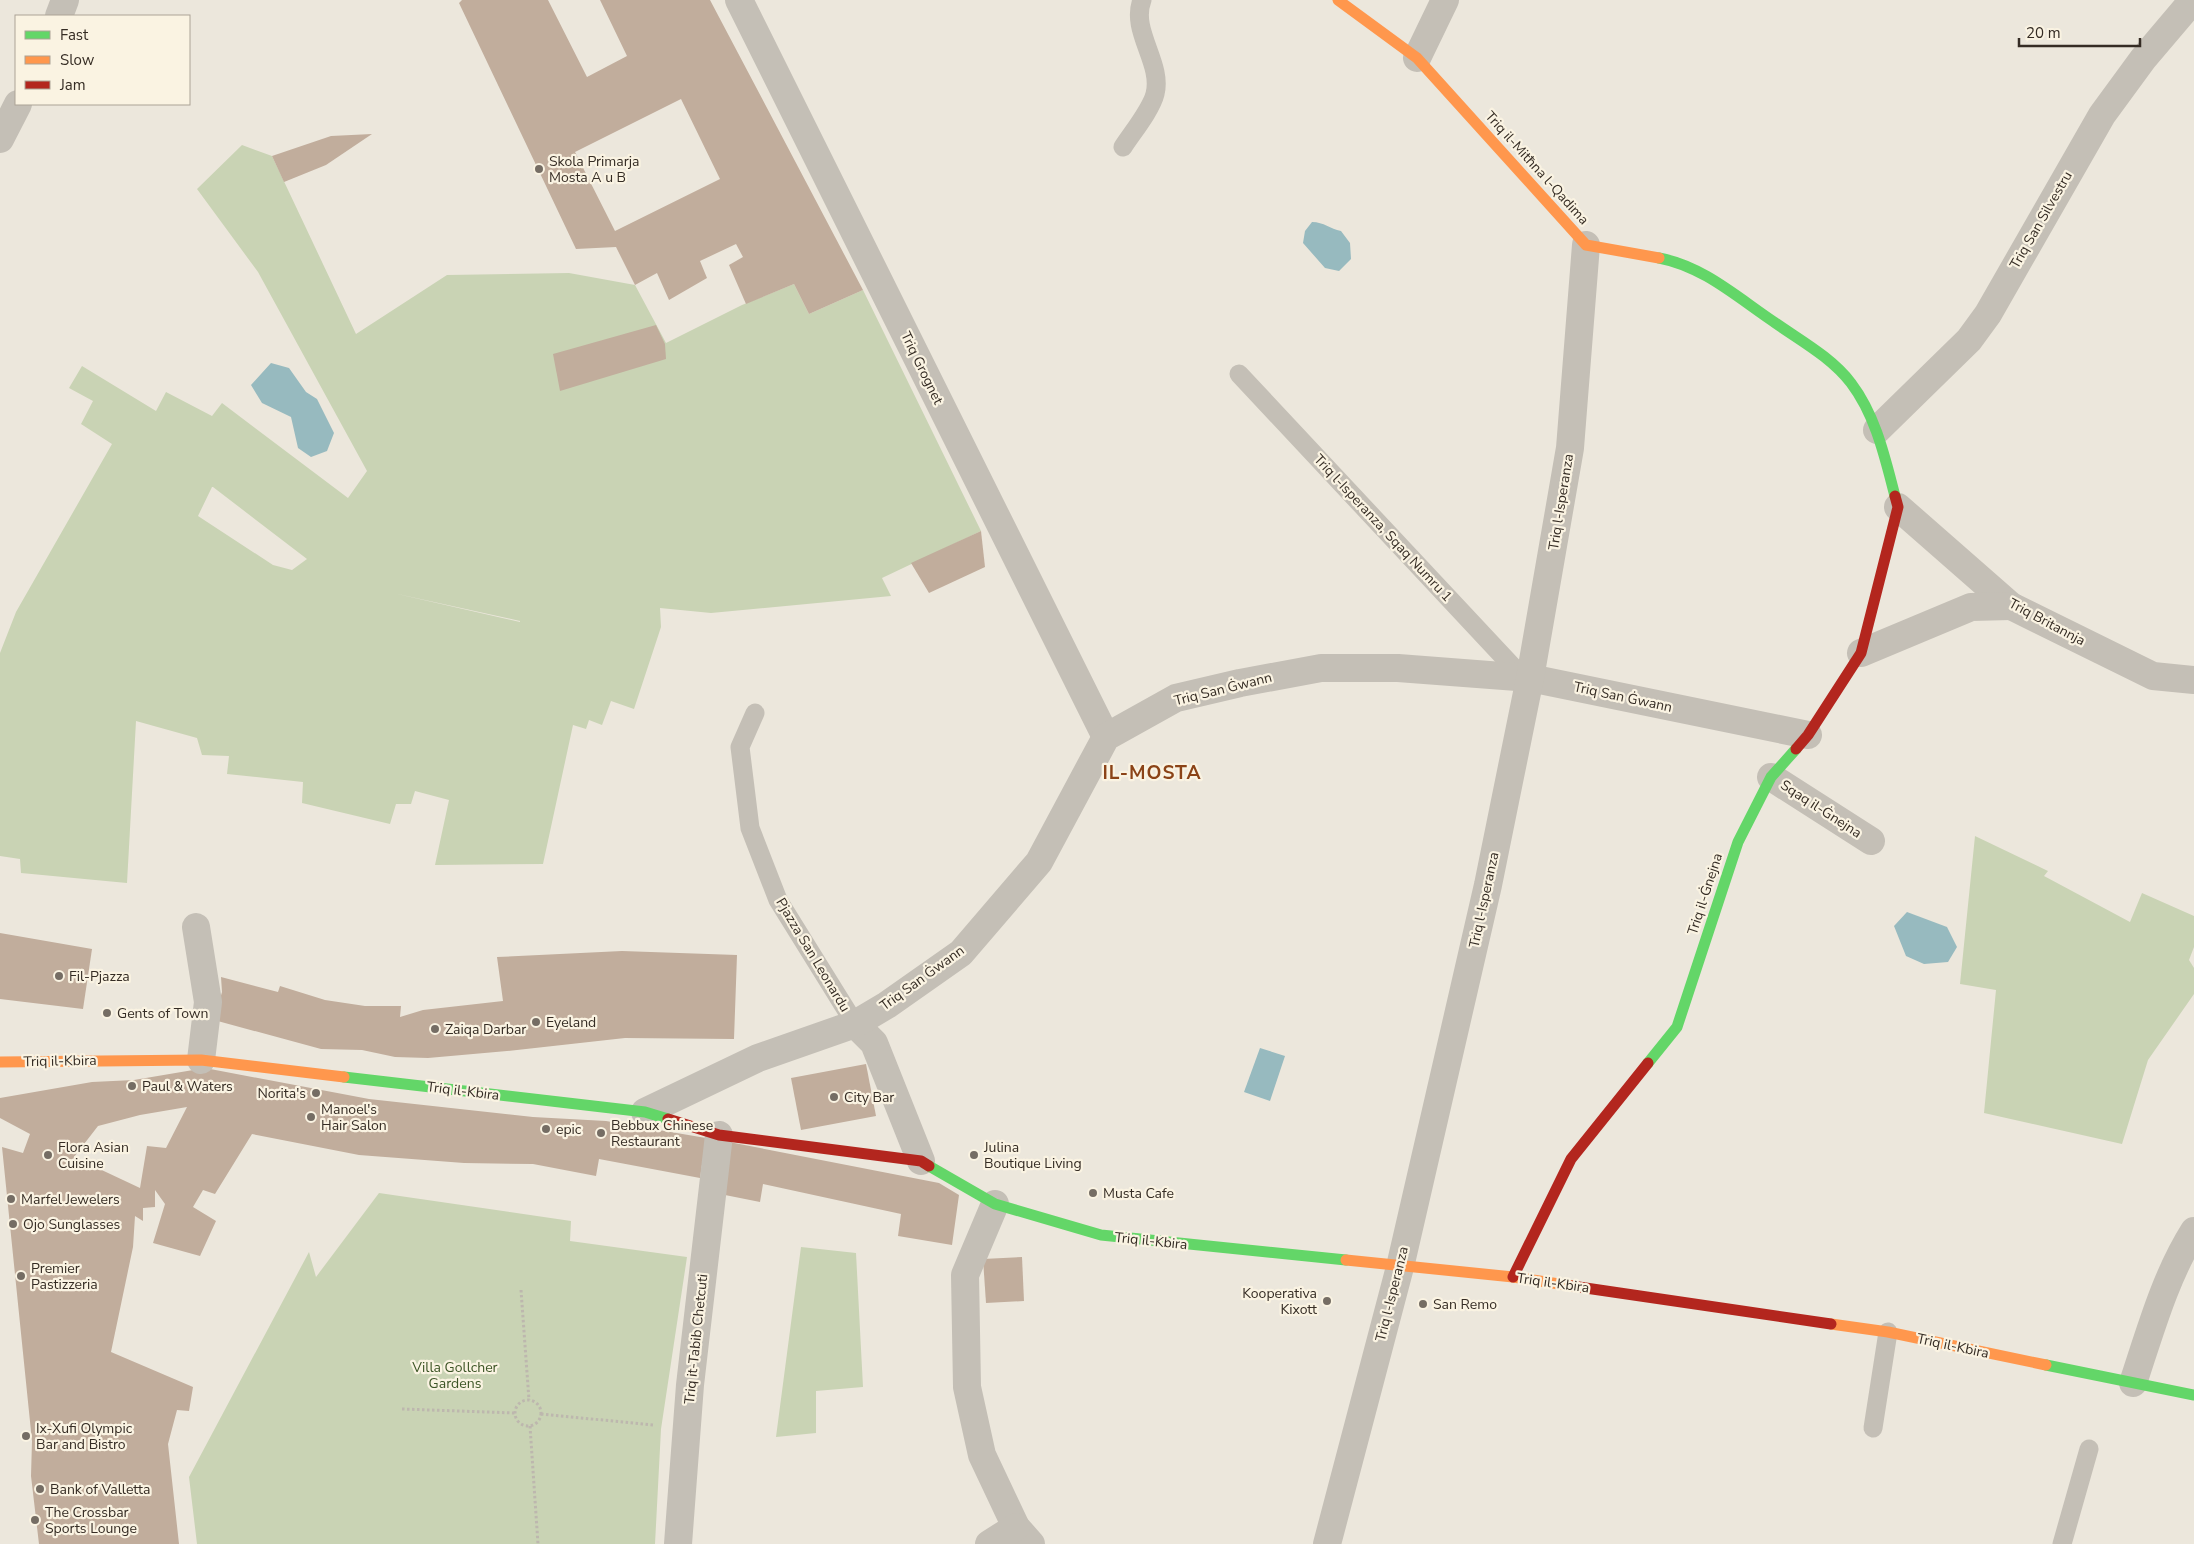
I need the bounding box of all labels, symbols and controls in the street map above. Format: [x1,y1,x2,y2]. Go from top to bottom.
legend [15,15,190,105]
scale bar [2019,15,2140,47]
text: 20 m [2026,23,2061,43]
text: Fast [60,25,89,45]
text: Slow [60,50,95,70]
text: Jam [59,75,86,95]
street label: Triq il-Mitħna l-Qadima [1481,107,1593,229]
place label: Skola Primarja Mosta A u B [549,152,640,187]
marker: Skola Primarja Mosta A u B [533,163,545,175]
street label: Triq San Silvestru [2005,168,2077,272]
street label: Triq Grognet [896,328,948,408]
street label: Triq l-Isperanza, Sqaq Numru 1 [1309,450,1457,606]
street label: Triq l-Isperanza [1544,452,1578,552]
street label: Triq Britannja [2005,594,2089,650]
street label: Triq San Ġwann [1172,668,1274,710]
street label: Triq San Ġwann [1572,677,1674,717]
district label: IL-MOSTA [1102,760,1202,786]
street label: Sqaq il-Ġnejna [1777,776,1865,842]
street label: Triq l-Isperanza [1465,850,1503,950]
street label: Triq il-Ġnejna [1683,851,1727,937]
street label: Pjazza San Leonardu [771,894,855,1016]
street label: Triq San Ġwann [876,941,968,1015]
place label: Fil-Pjazza [69,967,130,986]
marker: Fil-Pjazza [53,970,65,982]
place label: Gents of Town [117,1004,209,1023]
marker: Gents of Town [101,1007,113,1019]
place label: Eyeland [546,1013,596,1032]
marker: Eyeland [530,1016,542,1028]
place label: Zaiqa Darbar [445,1020,526,1039]
marker: Zaiqa Darbar [429,1023,441,1035]
street label: Triq il-Kbira [23,1051,97,1071]
place label: Paul & Waters [142,1077,233,1096]
street label: Triq il-Kbira [426,1077,500,1105]
marker: Paul & Waters [126,1080,138,1092]
place label: Norita's [257,1084,306,1103]
marker: Norita's [310,1087,322,1099]
place label: City Bar [844,1088,894,1107]
marker: City Bar [828,1091,840,1103]
place label: Manoel's Hair Salon [321,1100,387,1135]
marker: Manoel's Hair Salon [305,1111,317,1123]
place label: Bebbux Chinese Restaurant [611,1116,713,1151]
place label: epic [556,1120,582,1139]
marker: epic [540,1123,552,1135]
marker: Bebbux Chinese Restaurant [595,1127,607,1139]
place label: Flora Asian Cuisine [58,1138,129,1173]
place label: Julina Boutique Living [983,1138,1082,1173]
marker: Flora Asian Cuisine [42,1149,54,1161]
marker: Julina Boutique Living [968,1149,980,1161]
place label: Musta Cafe [1103,1184,1174,1203]
marker: Musta Cafe [1087,1187,1099,1199]
place label: Marfel Jewelers [21,1190,120,1209]
marker: Marfel Jewelers [5,1193,17,1205]
place label: Ojo Sunglasses [23,1215,121,1234]
marker: Ojo Sunglasses [7,1218,19,1230]
street label: Triq il-Kbira [1114,1228,1188,1254]
street label: Triq l-Isperanza [1371,1244,1413,1344]
place label: Premier Pastizzeria [31,1259,98,1294]
street label: Triq il-Kbira [1515,1269,1591,1297]
marker: Premier Pastizzeria [15,1270,27,1282]
street label: Triq it-Tabib Chetcuti [680,1273,712,1405]
place label: Kooperativa Kixott [1242,1284,1317,1319]
marker: Kooperativa Kixott [1321,1295,1333,1307]
place label: San Remo [1433,1295,1497,1314]
marker: San Remo [1417,1298,1429,1310]
street label: Triq il-Kbira [1915,1329,1991,1363]
park label: Villa Gollcher Gardens [411,1358,498,1393]
place label: Ix-Xufi Olympic Bar and Bistro [36,1419,133,1454]
marker: Ix-Xufi Olympic Bar and Bistro [20,1430,32,1442]
place label: Bank of Valletta [50,1480,150,1499]
marker: Bank of Valletta [34,1483,46,1495]
place label: The Crossbar Sports Lounge [45,1503,137,1538]
marker: The Crossbar Sports Lounge [29,1514,41,1526]

